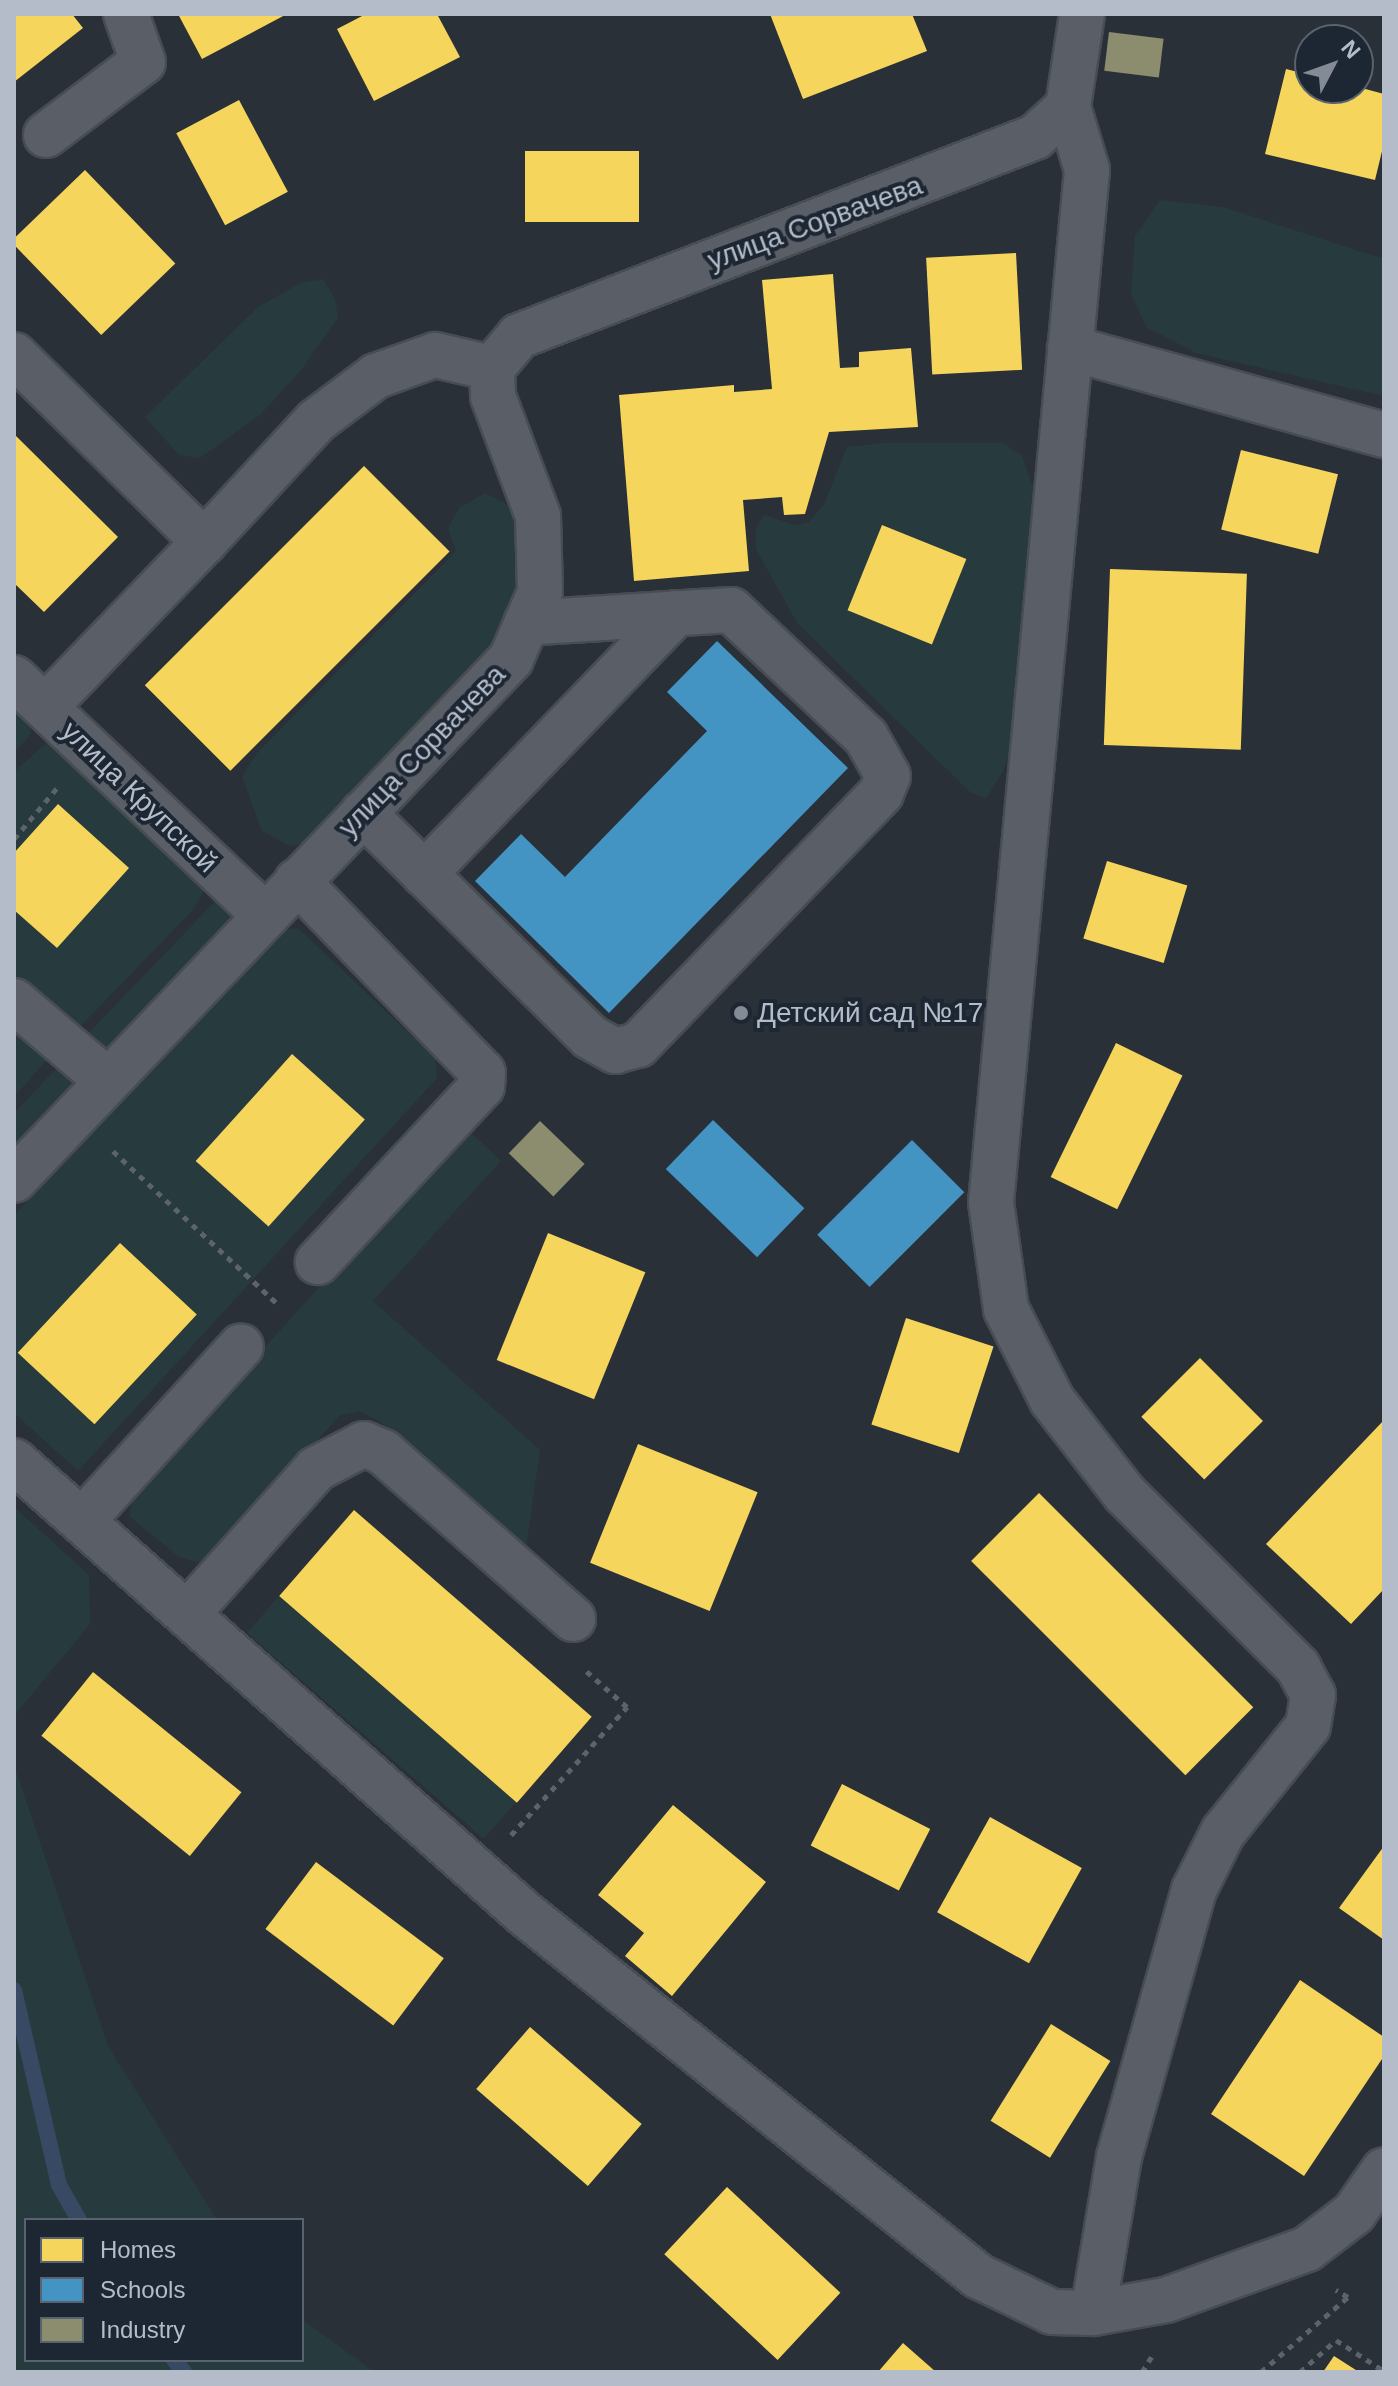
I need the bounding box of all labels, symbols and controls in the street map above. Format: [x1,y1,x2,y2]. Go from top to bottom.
north arrow [1294,24,1374,104]
text: N [1336,35,1366,63]
street label: улица Сорвачева [703,169,927,277]
street label: улица Сорвачева [331,658,513,844]
street label: улица Крупской [54,714,224,880]
place label: Детский сад №17 [757,996,983,1030]
marker: Детский сад №17 [732,1004,750,1022]
legend [24,2218,304,2362]
text: Homes [100,2236,176,2263]
text: Schools [100,2276,185,2303]
text: Industry [100,2316,185,2343]

